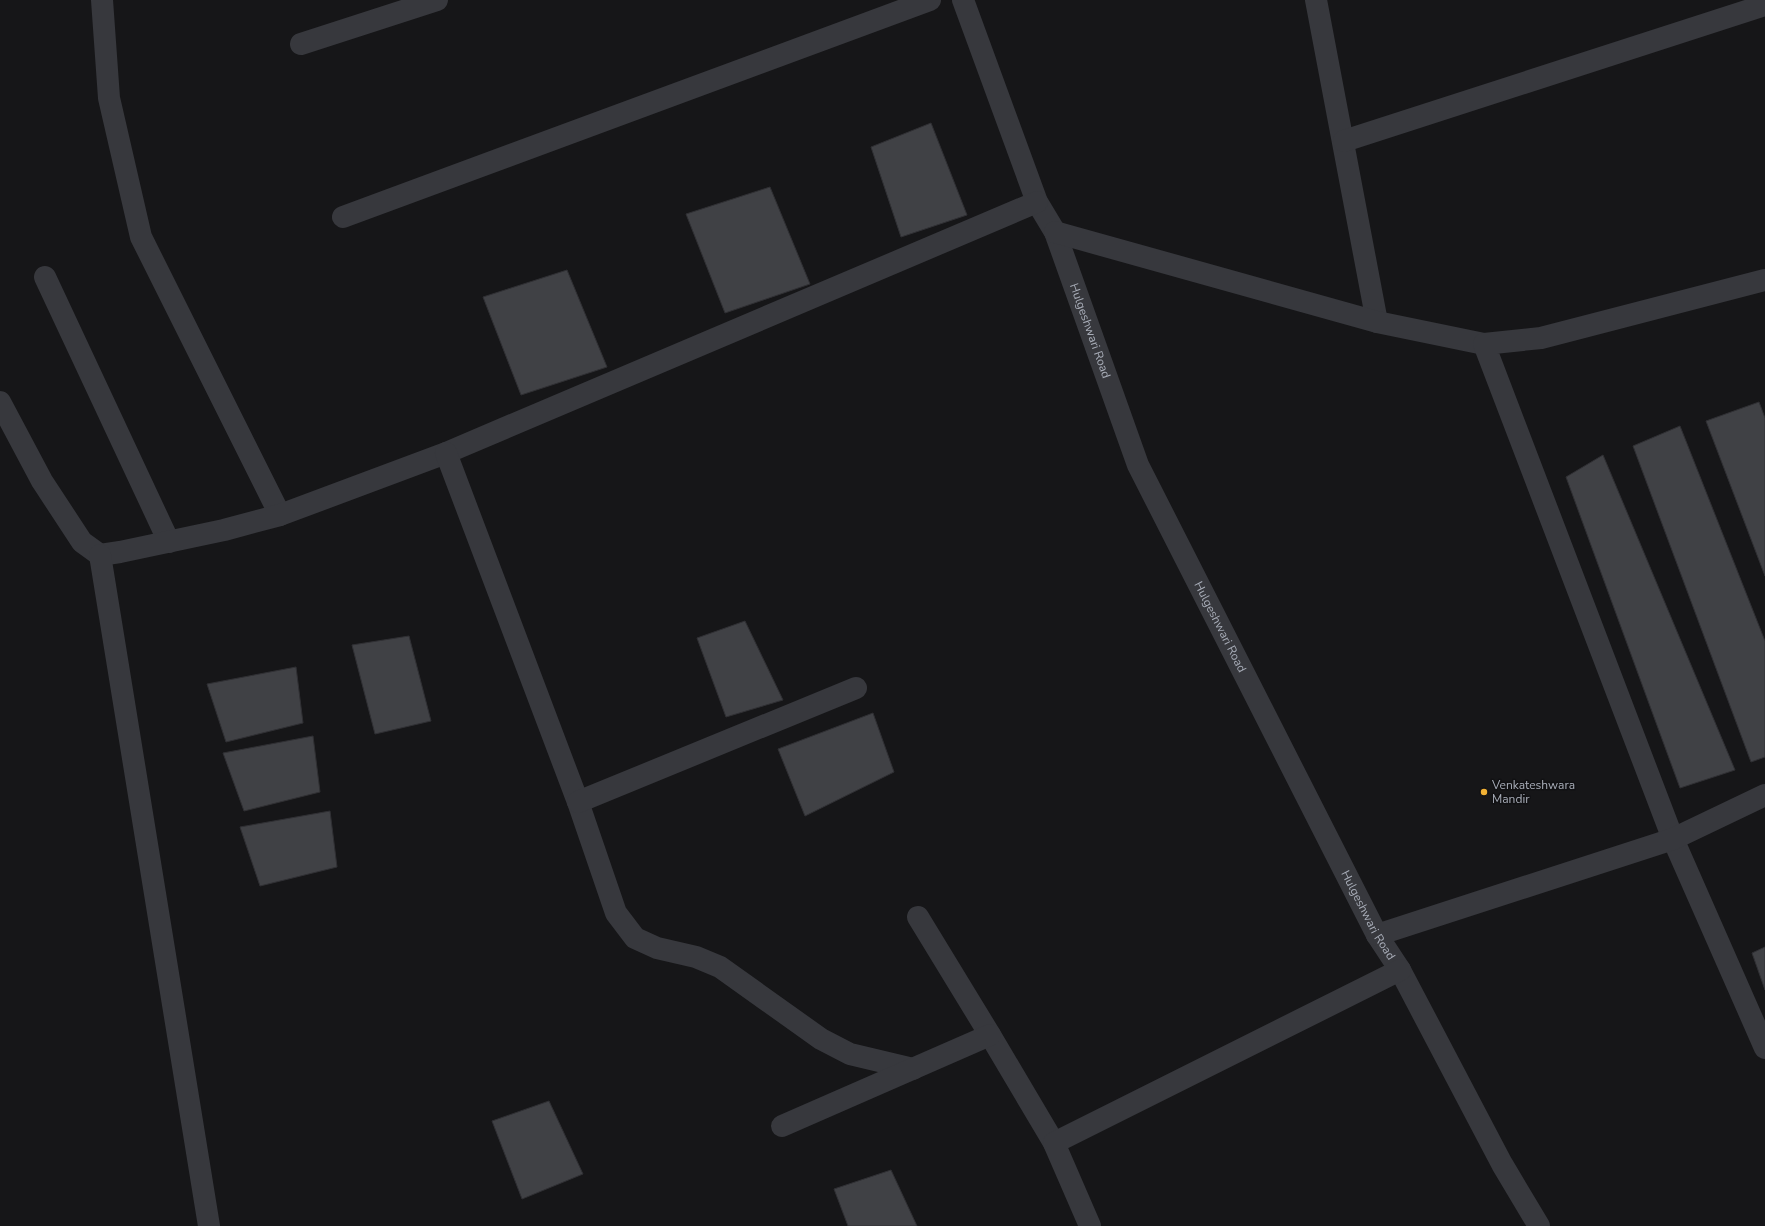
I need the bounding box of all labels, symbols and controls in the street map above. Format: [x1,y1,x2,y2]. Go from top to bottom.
street label: Hulgeshwari Road [1066,281,1114,381]
street label: Hulgeshwari Road [1191,579,1250,675]
place label: Venkateshwara Mandir [1491,777,1575,807]
marker: Venkateshwara Mandir [1479,787,1489,797]
street label: Hulgeshwari Road [1337,867,1399,963]

